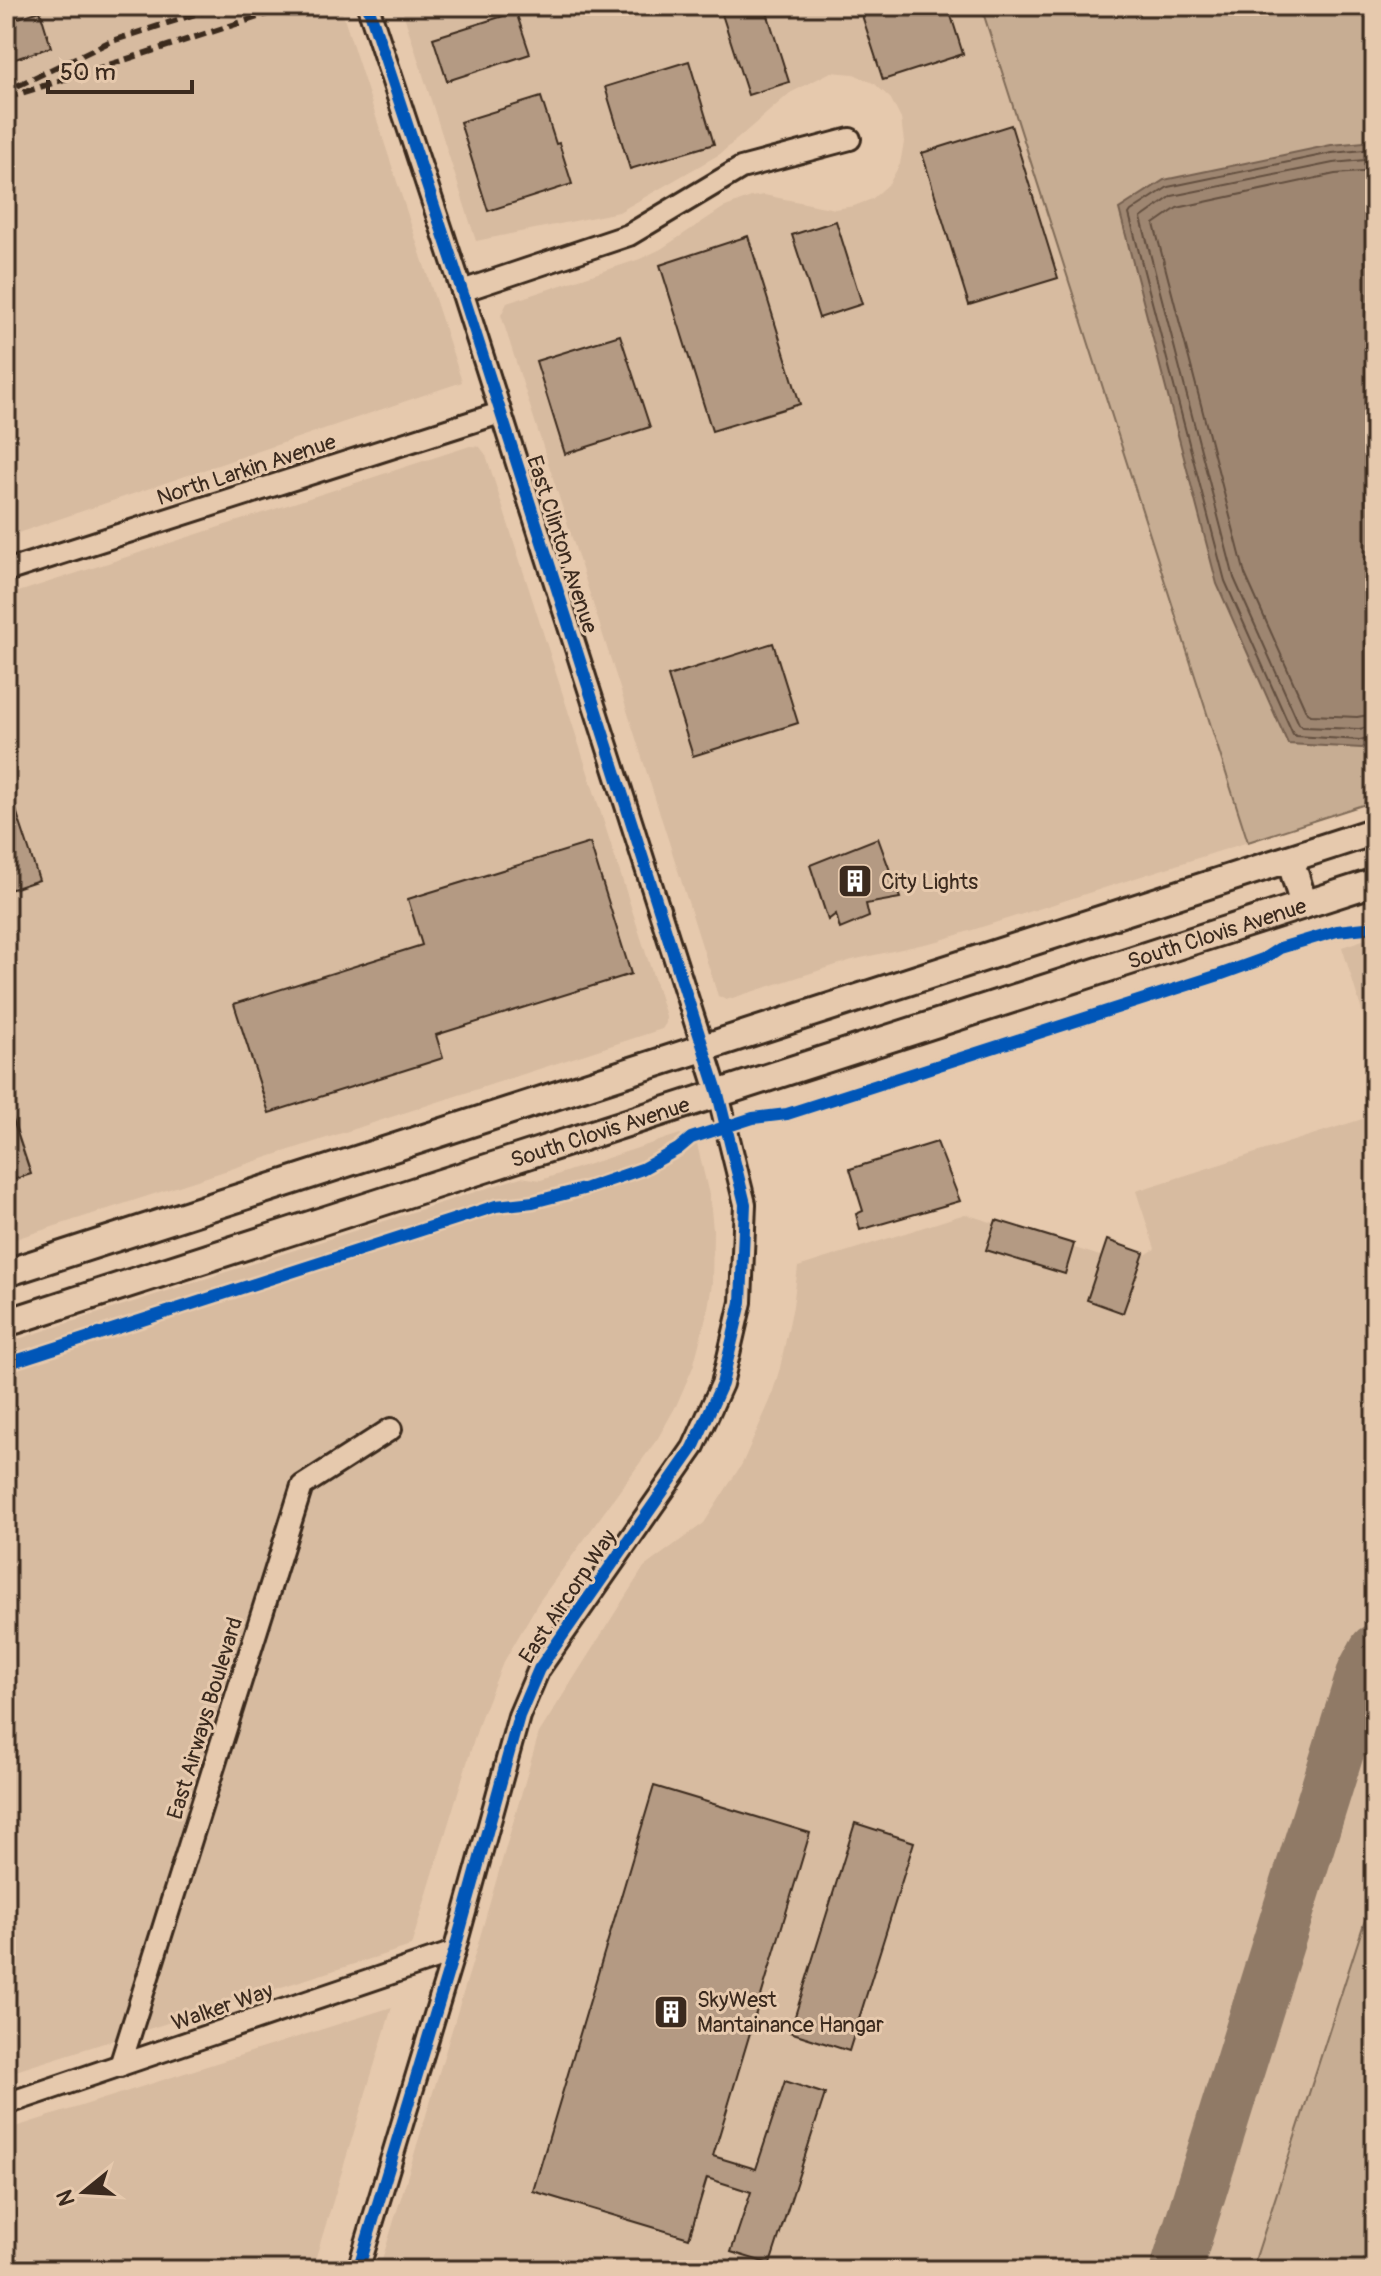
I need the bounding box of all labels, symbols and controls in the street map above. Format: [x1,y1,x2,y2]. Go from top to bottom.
scale bar [48,44,192,94]
text: 50 m [60,58,116,87]
street label: North Larkin Avenue [153,428,340,512]
street label: East Clinton Avenue [520,452,604,637]
building icon: City Lights [836,862,874,900]
place label: City Lights [881,868,978,896]
street label: South Clovis Avenue [1124,892,1310,976]
street label: South Clovis Avenue [507,1091,693,1175]
street label: East Aircorp Way [513,1524,623,1669]
street label: East Airways Boulevard [161,1614,249,1823]
street label: Walker Way [168,1977,277,2037]
place label: SkyWest Mantainance Hangar [697,1986,884,2039]
building icon: SkyWest Mantainance Hangar [652,1993,690,2031]
north arrow [44,2152,124,2232]
text: N [50,2186,82,2209]

